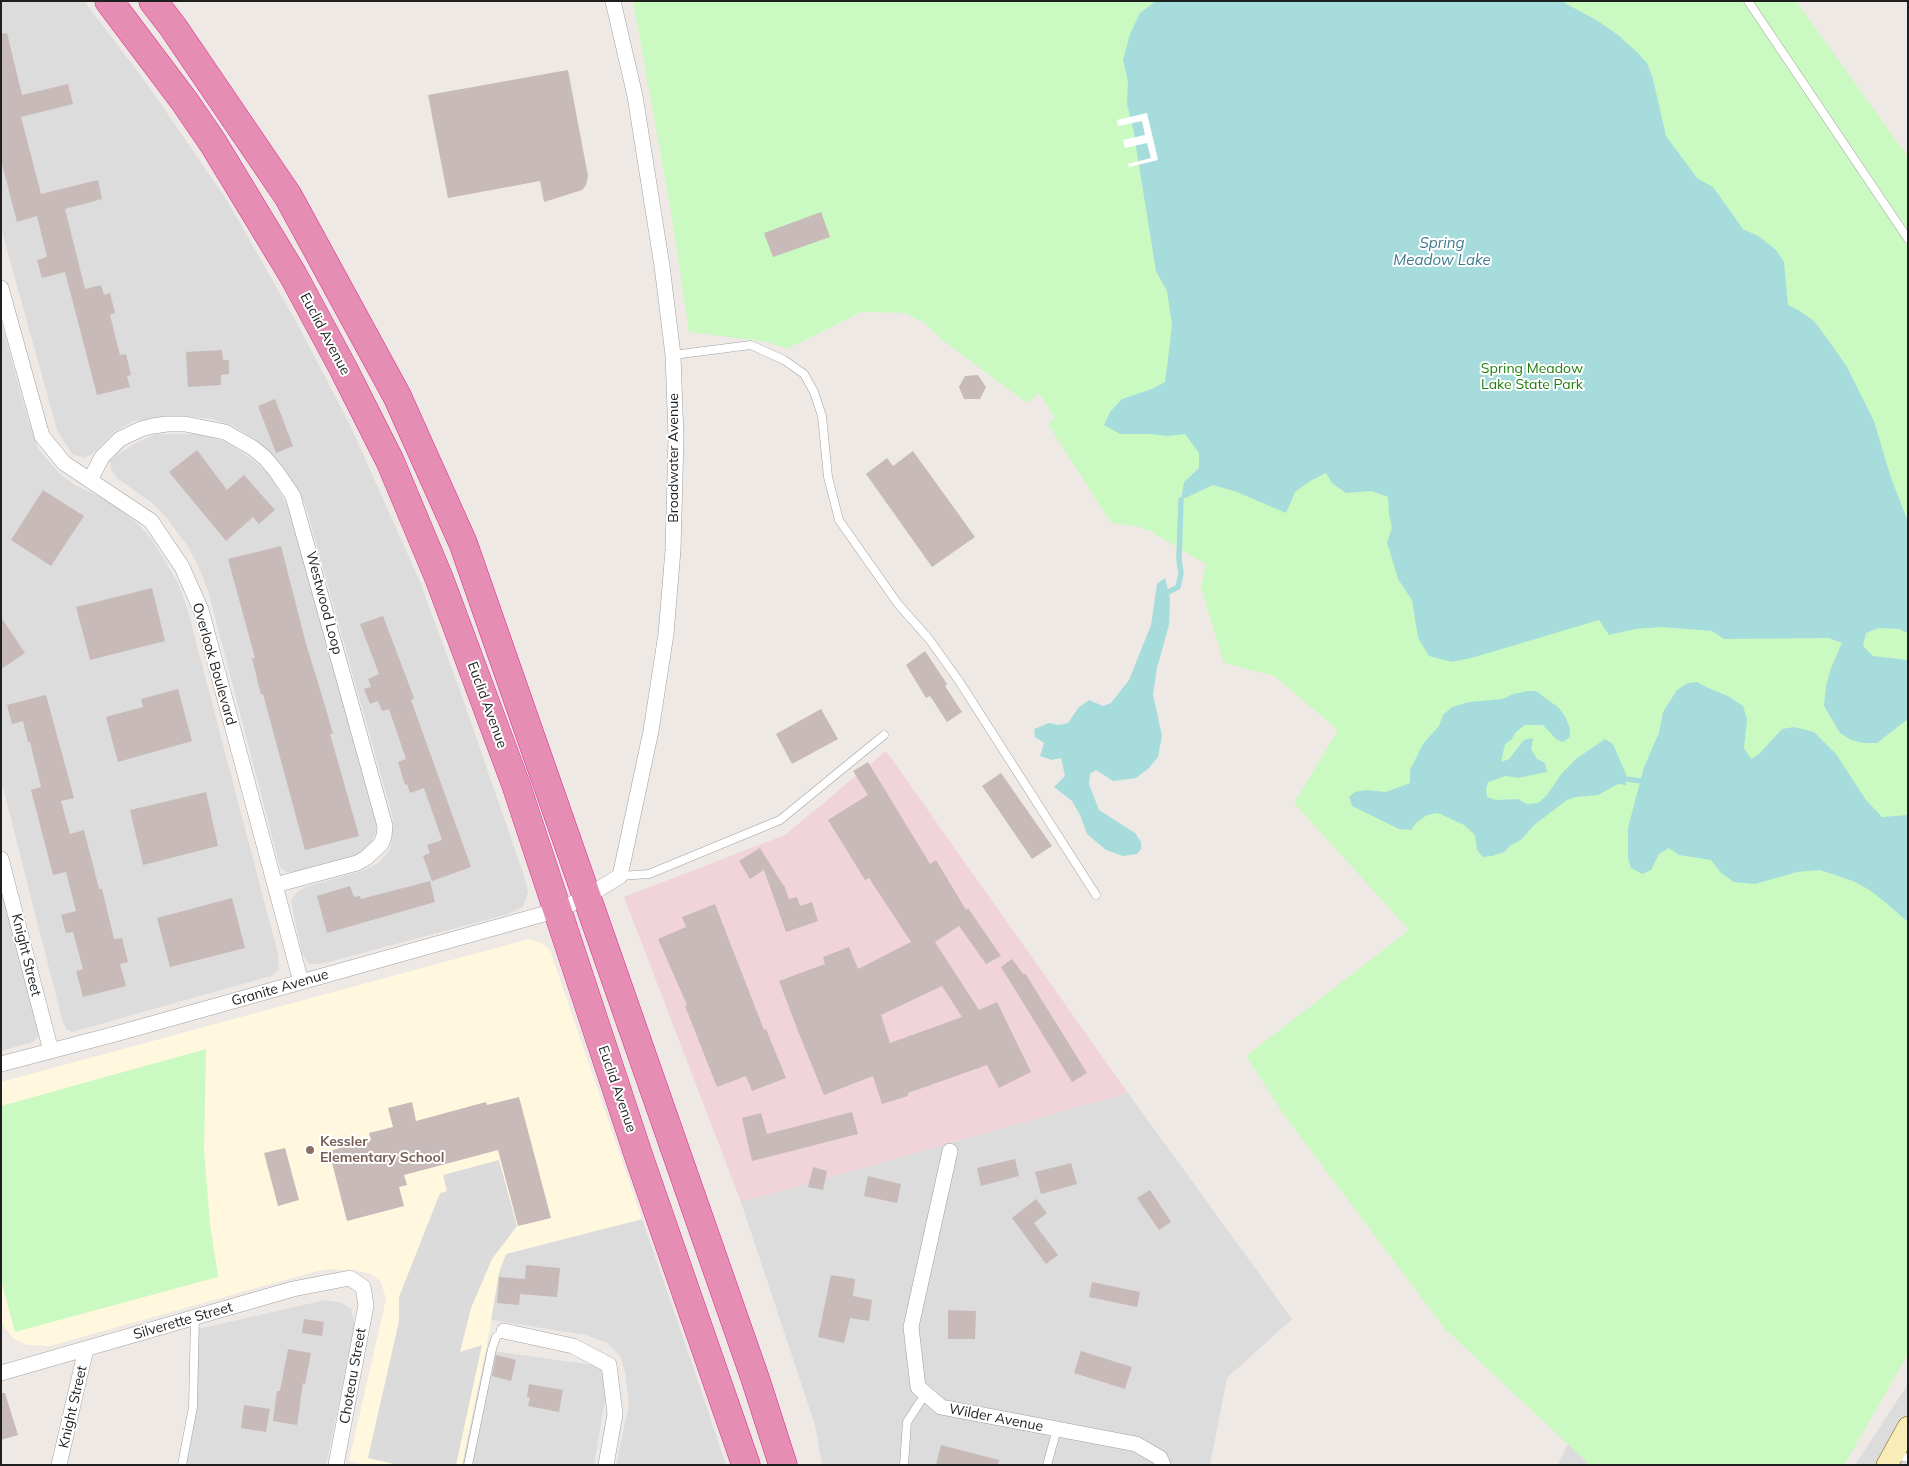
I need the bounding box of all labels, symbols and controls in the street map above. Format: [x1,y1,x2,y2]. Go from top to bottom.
water label: Spring Meadow Lake [1393,234,1491,269]
street label: Euclid Avenue [296,290,354,378]
park label: Spring Meadow Lake State Park [1481,361,1583,394]
street label: Broadwater Avenue [666,393,682,523]
street label: Westwood Loop [302,549,346,657]
street label: Overlook Boulevard [188,601,240,727]
street label: Euclid Avenue [464,660,510,750]
street label: Knight Street [8,912,44,998]
street label: Granite Avenue [230,966,330,1010]
street label: Euclid Avenue [594,1043,640,1135]
place label: Kessler Elementary School [320,1134,444,1166]
marker: Kessler Elementary School [304,1144,316,1156]
street label: Silverette Street [131,1299,235,1343]
street label: Choteau Street [336,1327,370,1425]
street label: Knight Street [55,1364,91,1450]
street label: Wilder Avenue [947,1401,1045,1435]

